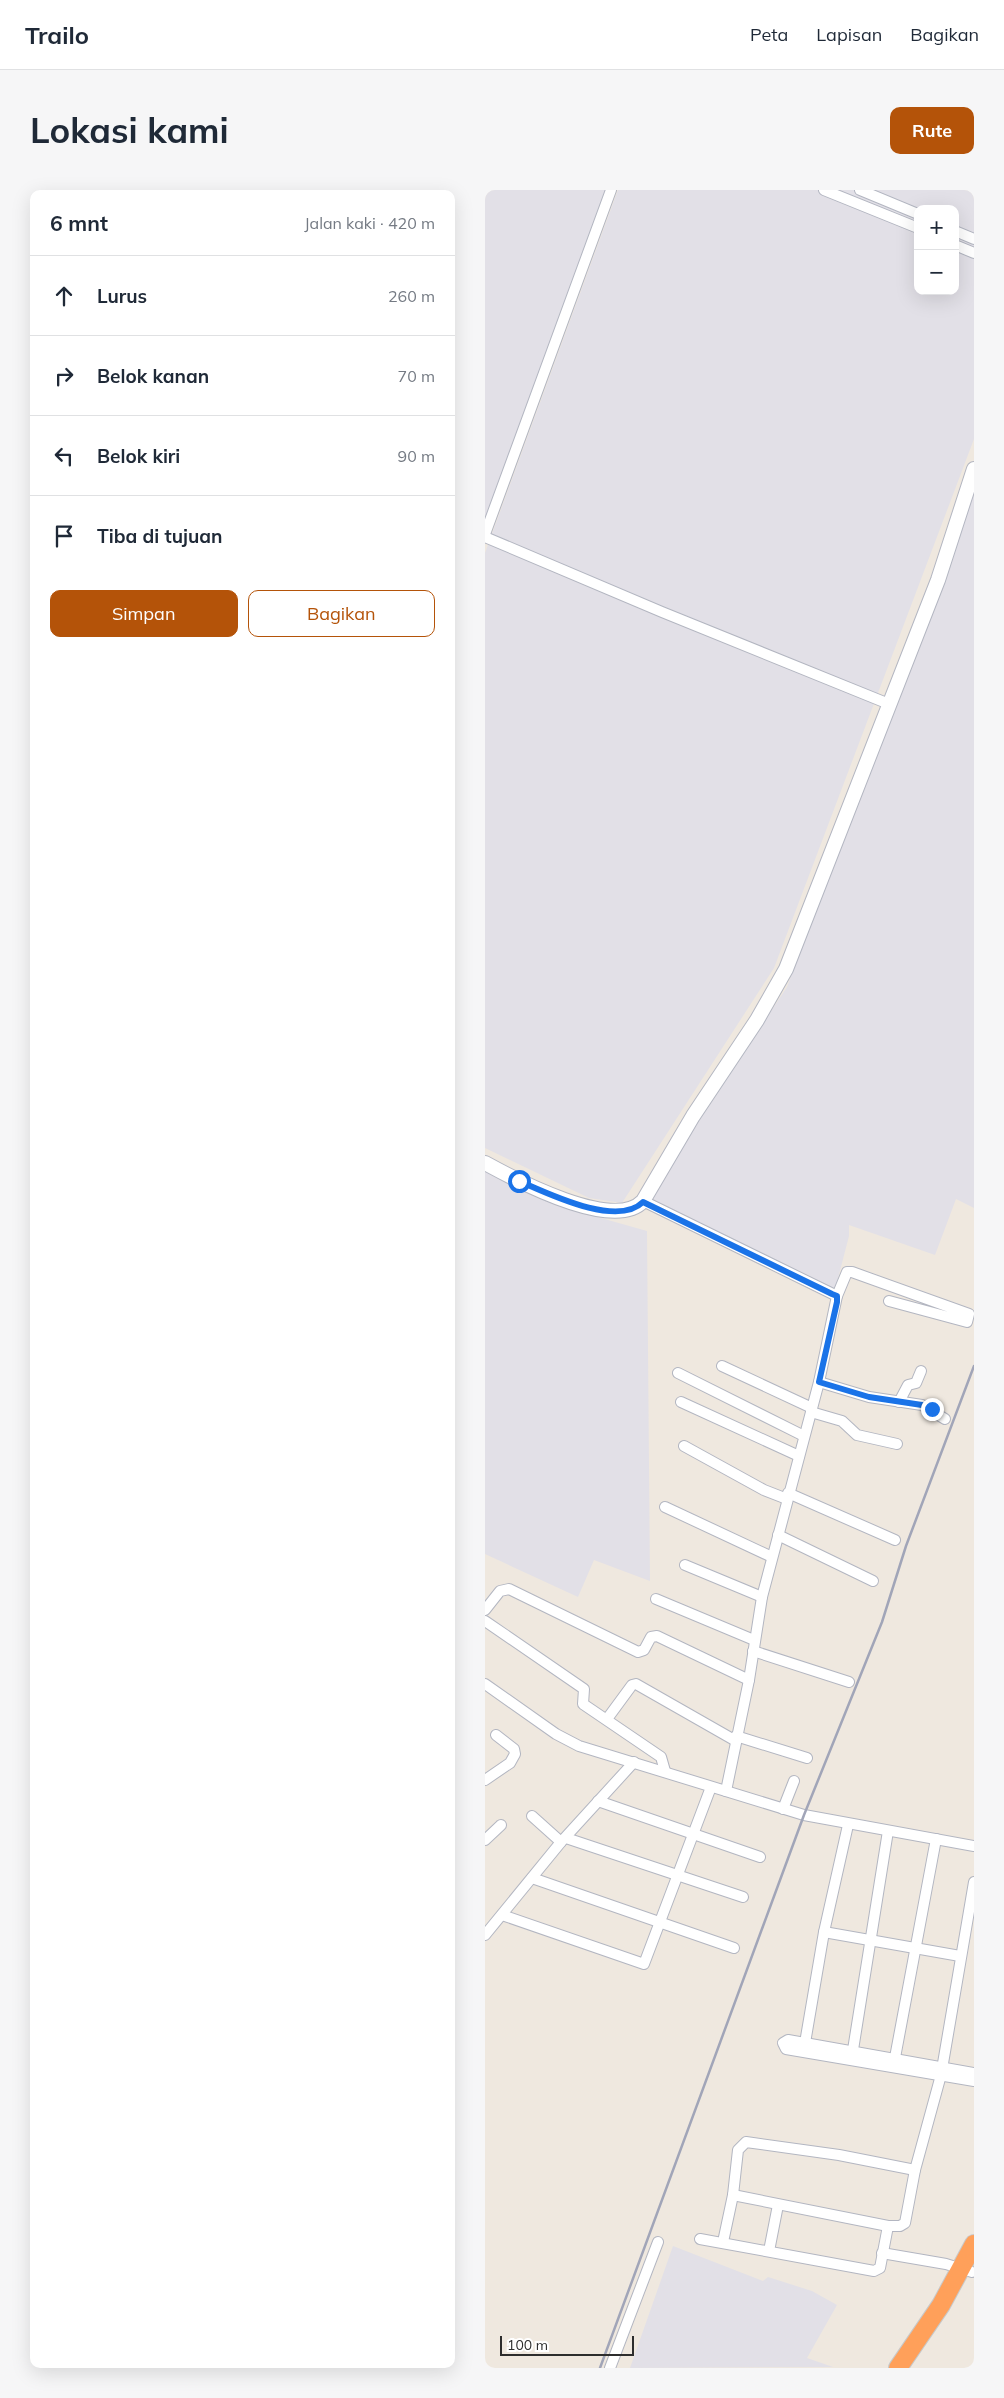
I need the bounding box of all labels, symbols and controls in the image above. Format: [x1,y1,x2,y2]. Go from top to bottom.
text: Trailo [25,20,89,50]
text: Peta [750,23,788,46]
text: Lapisan [816,23,882,46]
text: Bagikan [910,23,979,46]
button: Rute [890,107,974,154]
text: Lokasi kami [30,108,229,152]
map controls [914,205,959,295]
button: + [914,205,959,250]
text: 6 mnt [50,210,108,236]
text: Jalan kaki · 420 m [304,213,435,233]
button: − [914,250,959,295]
icon: ahead [50,282,78,310]
text: Lurus [97,284,147,308]
text: 260 m [388,286,435,306]
icon: right [50,362,78,390]
text: Belok kanan [97,364,209,388]
text: 70 m [398,366,435,386]
icon: left [50,442,78,470]
text: Belok kiri [97,444,180,468]
text: 90 m [398,446,435,466]
icon: arrive [50,522,78,550]
text: Tiba di tujuan [97,524,222,548]
button: Simpan [50,590,238,637]
button: Bagikan [248,590,435,637]
route start [508,1170,531,1193]
route end [921,1398,944,1421]
scale bar [500,2333,634,2356]
text: 100 m [507,2336,548,2354]

